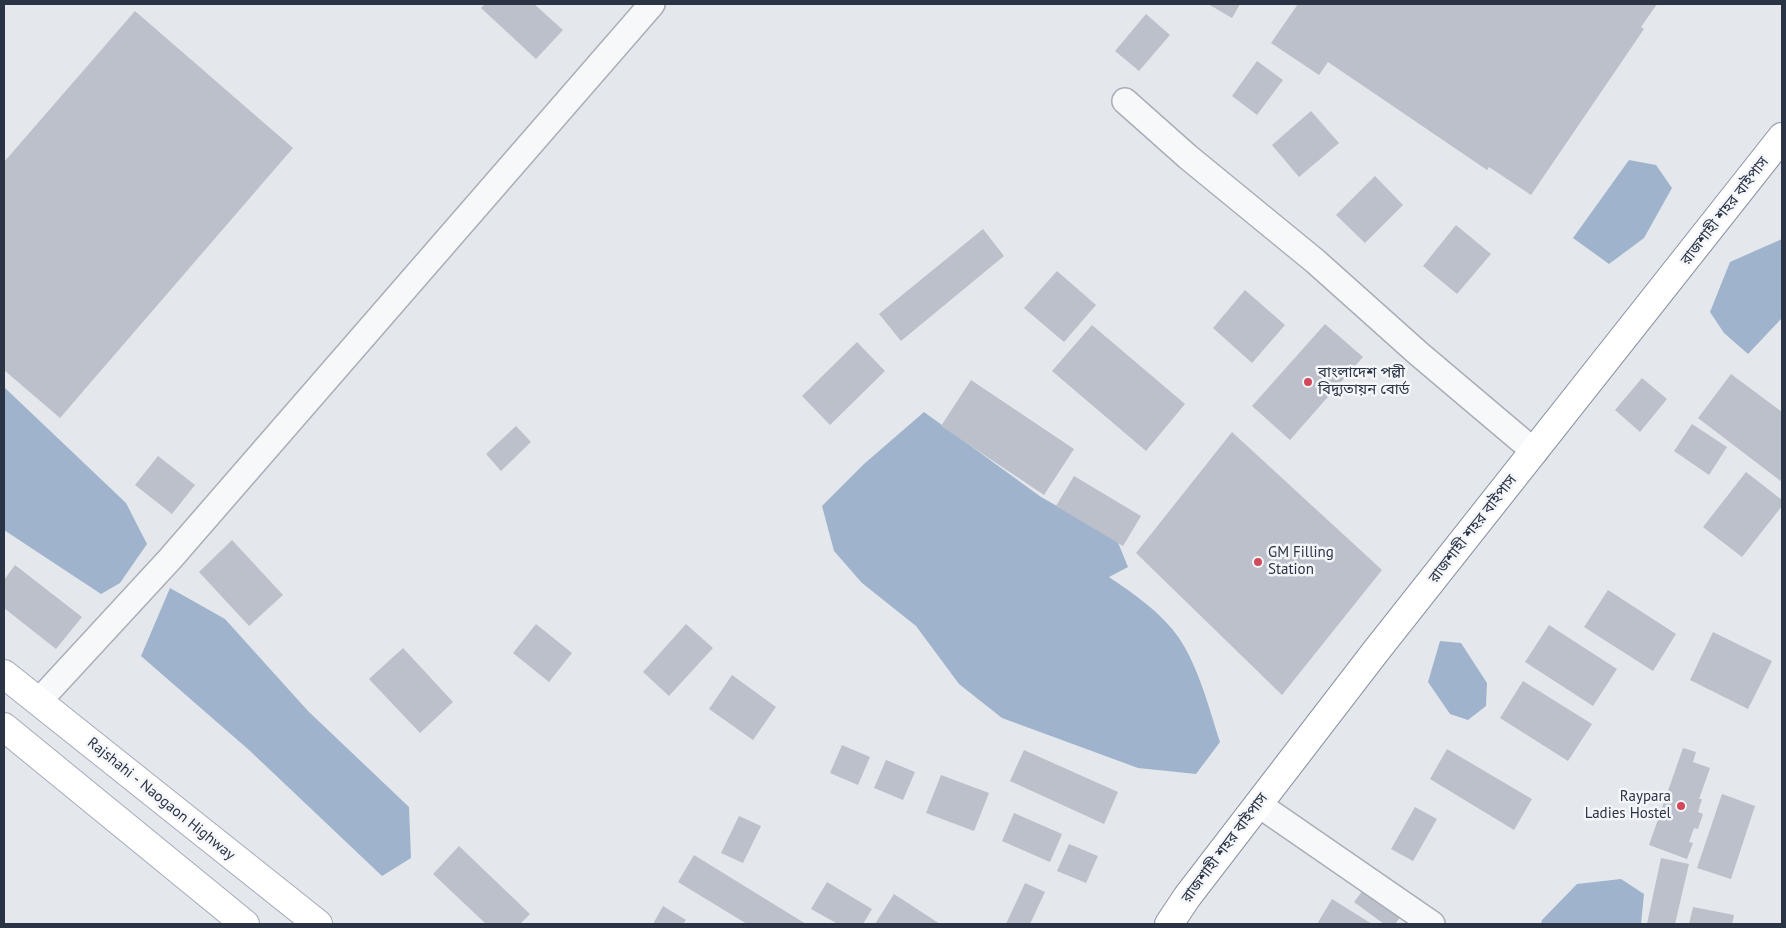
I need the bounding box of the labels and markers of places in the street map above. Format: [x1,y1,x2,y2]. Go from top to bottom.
place label: বাংলাদেশ পল্লী বিদ্যুতায়ন বোর্ড [1318,364,1409,399]
marker: বাংলাদেশ পল্লী বিদ্যুতায়ন বোর্ড [1302,376,1314,388]
place label: GM Filling Station [1268,544,1334,579]
marker: GM Filling Station [1252,556,1264,568]
place label: Raypara Ladies Hostel [1585,788,1671,823]
marker: Raypara Ladies Hostel [1675,800,1687,812]

